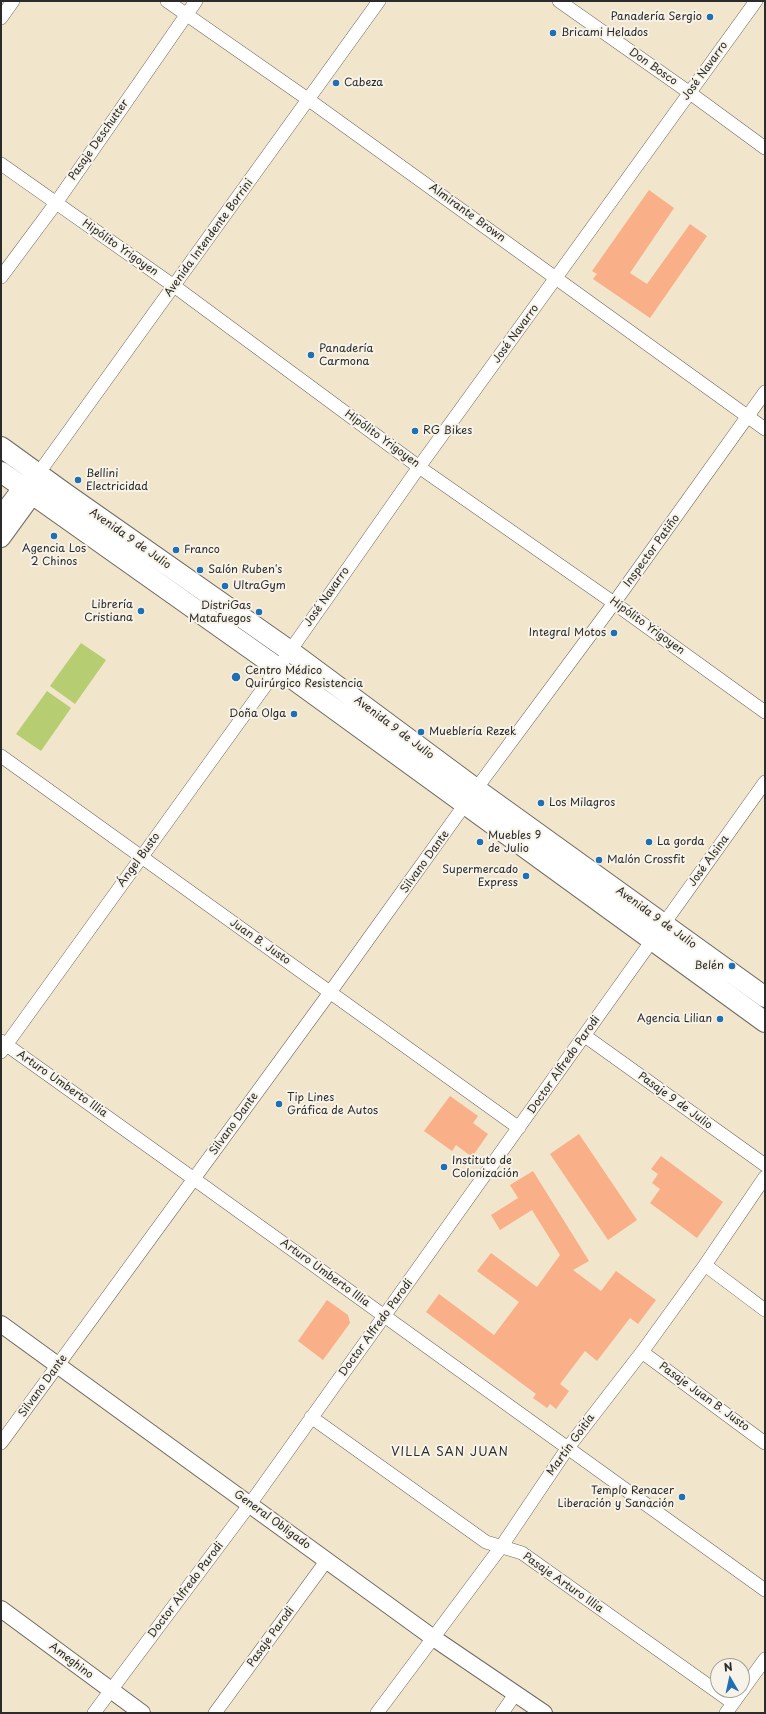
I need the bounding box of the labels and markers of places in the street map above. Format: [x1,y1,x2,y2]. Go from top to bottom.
place label: Panadería Sergio [611,10,702,24]
marker: Panadería Sergio [705,12,715,22]
place label: Bricami Helados [561,26,648,40]
marker: Bricami Helados [548,28,558,38]
place label: Cabeza [344,76,383,90]
marker: Cabeza [331,78,341,88]
place label: Panadería Carmona [319,342,373,368]
marker: Panadería Carmona [306,350,316,360]
place label: RG Bikes [423,424,472,438]
marker: RG Bikes [410,426,420,436]
place label: Bellini Electricidad [86,467,148,493]
marker: Bellini Electricidad [73,475,83,485]
marker: Agencia Los 2 Chinos [49,531,59,541]
place label: Agencia Los 2 Chinos [22,542,86,568]
place label: Franco [184,543,220,557]
marker: Franco [171,545,181,555]
place label: Salón Ruben's [208,563,282,577]
marker: Salón Ruben's [195,565,205,575]
place label: UltraGym [233,579,286,593]
marker: UltraGym [220,581,230,591]
place label: Librería Cristiana [84,598,133,624]
place label: DistriGas Matafuegos [189,599,251,625]
marker: Librería Cristiana [136,606,146,616]
marker: DistriGas Matafuegos [254,607,264,617]
place label: Integral Motos [529,626,606,640]
marker: Integral Motos [609,628,619,638]
place label: Centro Médico Quirúrgico Resistencia [245,664,363,690]
marker: Centro Médico Quirúrgico Resistencia [230,671,242,683]
place label: Doña Olga [229,707,286,721]
marker: Doña Olga [289,709,299,719]
place label: Mueblería Rezek [429,725,516,739]
marker: Mueblería Rezek [416,727,426,737]
place label: Los Milagros [549,796,615,810]
marker: Los Milagros [536,798,546,808]
place label: Muebles 9 de Julio [488,829,541,855]
place label: La gorda [657,835,704,849]
marker: Muebles 9 de Julio [475,837,485,847]
marker: La gorda [644,837,654,847]
place label: Malón Crossfit [607,853,685,867]
marker: Malón Crossfit [594,855,604,865]
place label: Supermercado Express [442,863,518,889]
marker: Supermercado Express [521,871,531,881]
place label: Belén [694,959,724,973]
marker: Belén [727,961,737,971]
place label: Agencia Lilian [637,1012,712,1026]
marker: Agencia Lilian [715,1014,725,1024]
place label: Tip Lines Gráfica de Autos [287,1091,378,1117]
marker: Tip Lines Gráfica de Autos [274,1099,284,1109]
place label: Instituto de Colonización [452,1154,518,1180]
marker: Instituto de Colonización [439,1162,449,1172]
place label: Templo Renacer Liberación y Sanación [557,1484,674,1510]
marker: Templo Renacer Liberación y Sanación [677,1492,687,1502]

